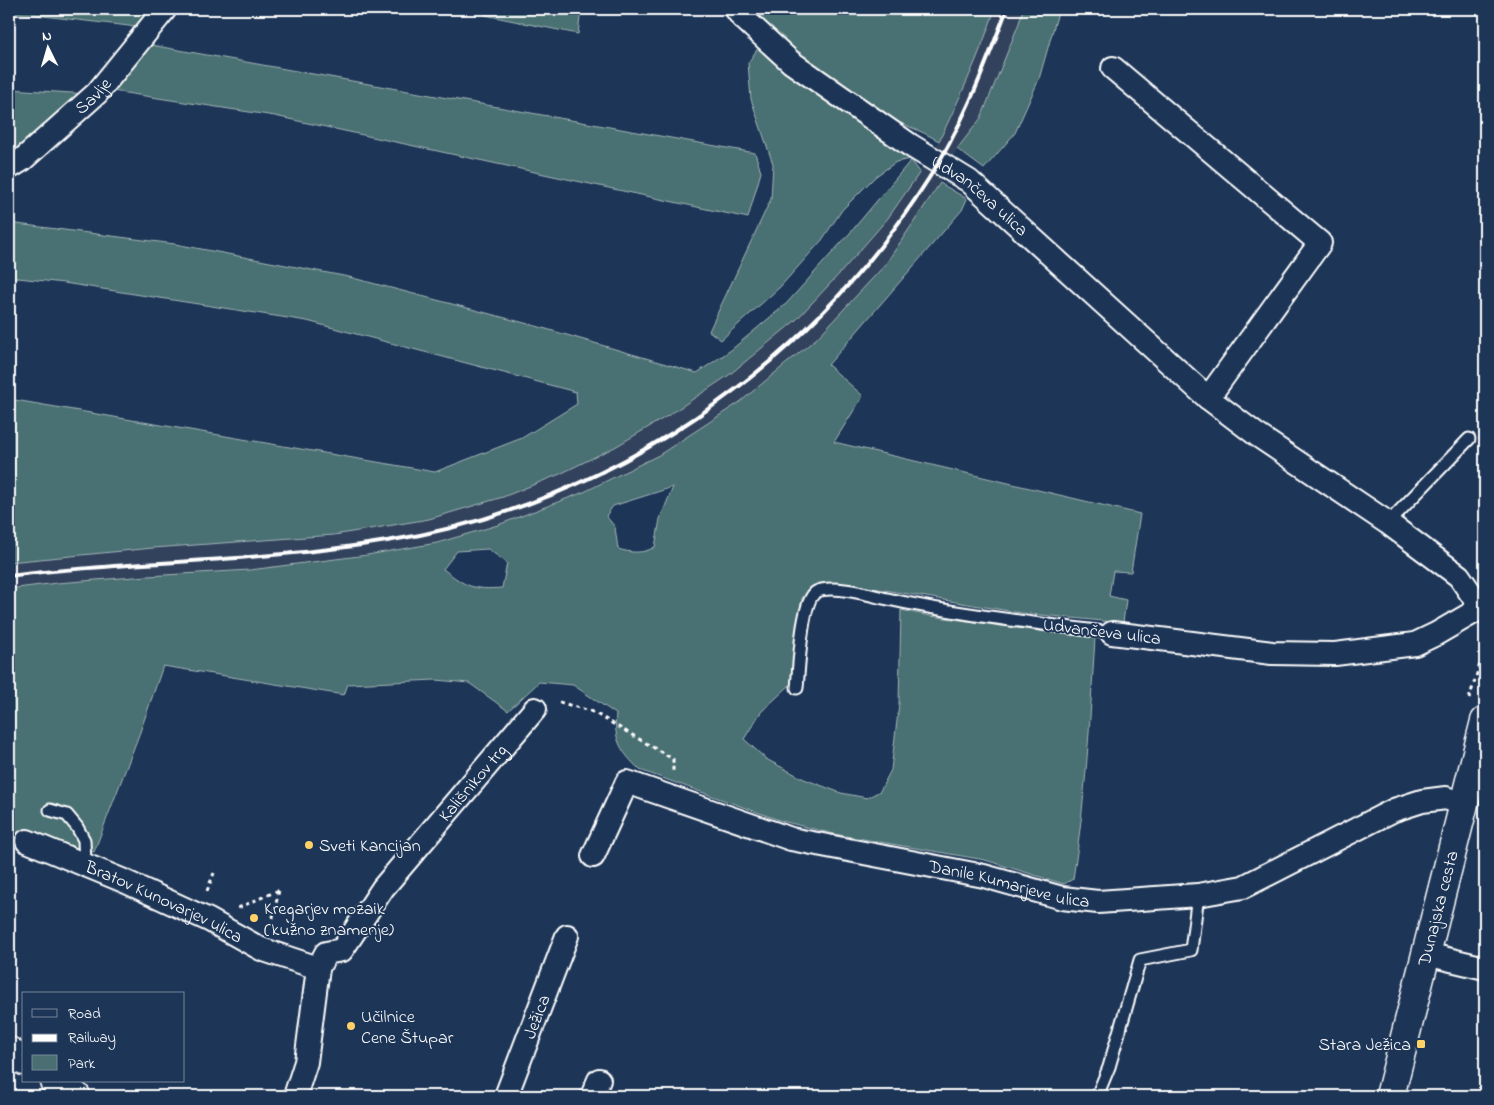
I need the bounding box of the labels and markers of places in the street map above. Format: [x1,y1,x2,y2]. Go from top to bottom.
place label: Sveti Kancijan [319,834,421,860]
marker: Sveti Kancijan [303,839,315,851]
place label: Kregarjev mozaik (kužno znamenje) [264,897,394,944]
marker: Kregarjev mozaik (kužno znamenje) [248,912,260,924]
place label: Učilnice Cene Štupar [361,1005,454,1052]
marker: Učilnice Cene Štupar [345,1020,357,1032]
place label: Stara Ježica [1319,1033,1411,1059]
marker: Stara Ježica [1415,1038,1427,1050]

